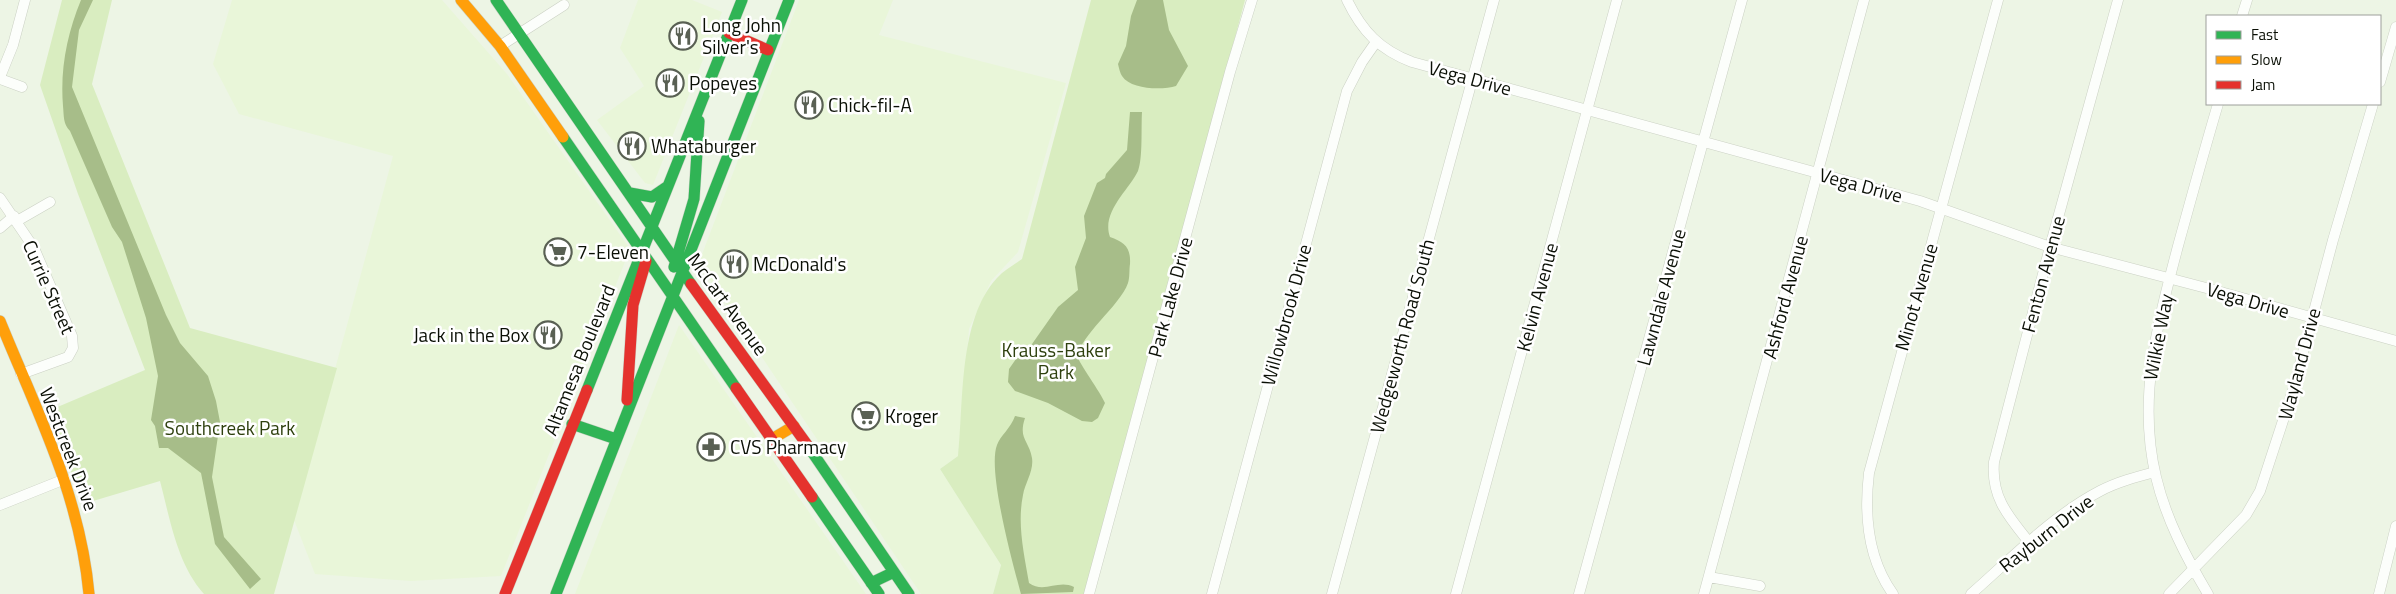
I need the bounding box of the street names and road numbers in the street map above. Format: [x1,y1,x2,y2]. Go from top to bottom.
street label: Vega Drive [1425,53,1515,103]
street label: Vega Drive [1816,160,1906,210]
street label: Fenton Avenue [2013,212,2072,336]
street label: Lawndale Avenue [1628,225,1693,368]
street label: Ashford Avenue [1754,232,1815,362]
street label: Park Lake Drive [1140,234,1199,360]
street label: Currie Street [16,235,83,339]
street label: Wedgeworth Road South [1362,236,1441,436]
street label: Kelvin Avenue [1508,239,1565,355]
street label: Minot Avenue [1886,240,1945,354]
street label: Willowbrook Drive [1253,241,1318,389]
street label: McCart Avenue [681,246,776,361]
street label: Vega Drive [2203,274,2293,325]
street label: Altamesa Boulevard [535,280,622,440]
street label: Wilkie Way [2135,291,2180,383]
street label: Wayland Drive [2270,305,2327,423]
street label: Westcreek Drive [33,383,106,515]
street label: Rayburn Drive [1992,486,2099,579]

